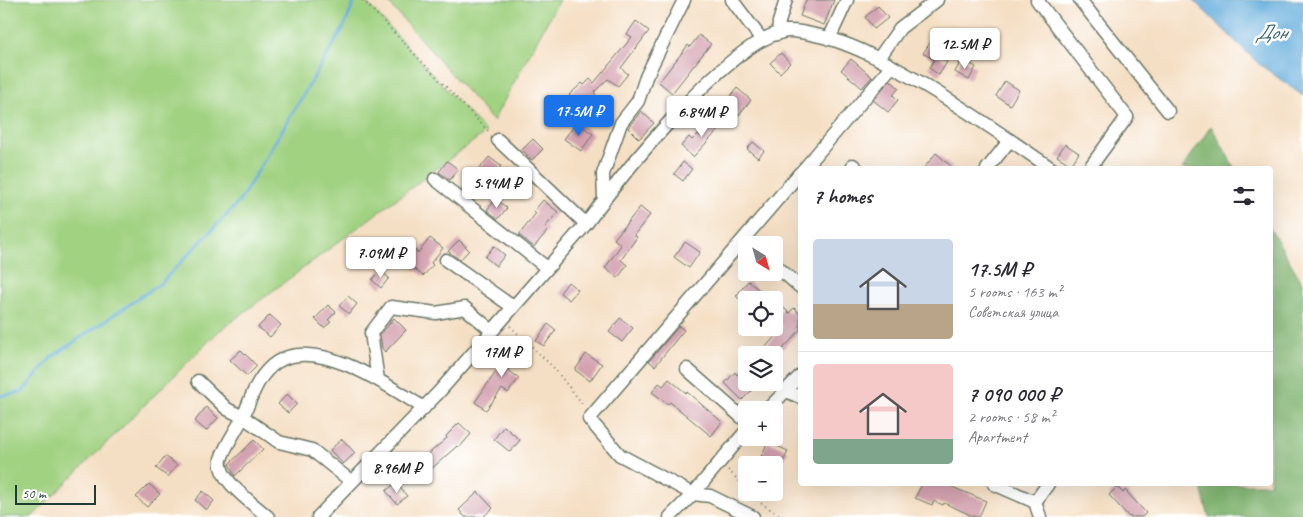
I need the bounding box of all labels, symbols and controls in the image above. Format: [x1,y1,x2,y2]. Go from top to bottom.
water label: Дон [1254,19,1290,45]
pin: 12.5M ₽ [919,28,1011,70]
text: 12.5M ₽ [941,34,989,54]
pin: 17.5M ₽ [533,94,625,137]
pin: 6.84M ₽ [656,96,748,138]
text: 17.5M ₽ [555,101,603,121]
text: 6.84M ₽ [678,102,726,122]
pin: 5.94M ₽ [451,166,543,209]
text: 5.94M ₽ [473,173,521,193]
icon: filters [1230,182,1258,210]
text: 7 homes [813,183,872,209]
pin: 7.09M ₽ [335,236,427,279]
north arrow [738,236,782,281]
map controls [738,236,783,501]
text: 7.09M ₽ [357,243,405,263]
text: 17.5M ₽ [968,256,1031,282]
icon: home [853,259,913,319]
text: 5 rooms · 163 m² [968,282,1062,302]
button: locate [738,291,783,336]
text: Советская улица [968,302,1058,322]
pin: 17M ₽ [467,336,537,378]
text: 17M ₽ [483,342,521,362]
button: layers [738,346,783,391]
text: 7 090 000 ₽ [968,381,1060,407]
icon: home [853,384,913,444]
button: + [738,401,783,446]
text: 2 rooms · 58 m² [968,407,1054,427]
text: Apartment [968,427,1027,447]
pin: 8.96M ₽ [351,452,443,494]
button: − [738,456,783,501]
text: 8.96M ₽ [373,458,421,478]
scale bar [15,482,96,505]
text: 50 m [22,485,46,502]

